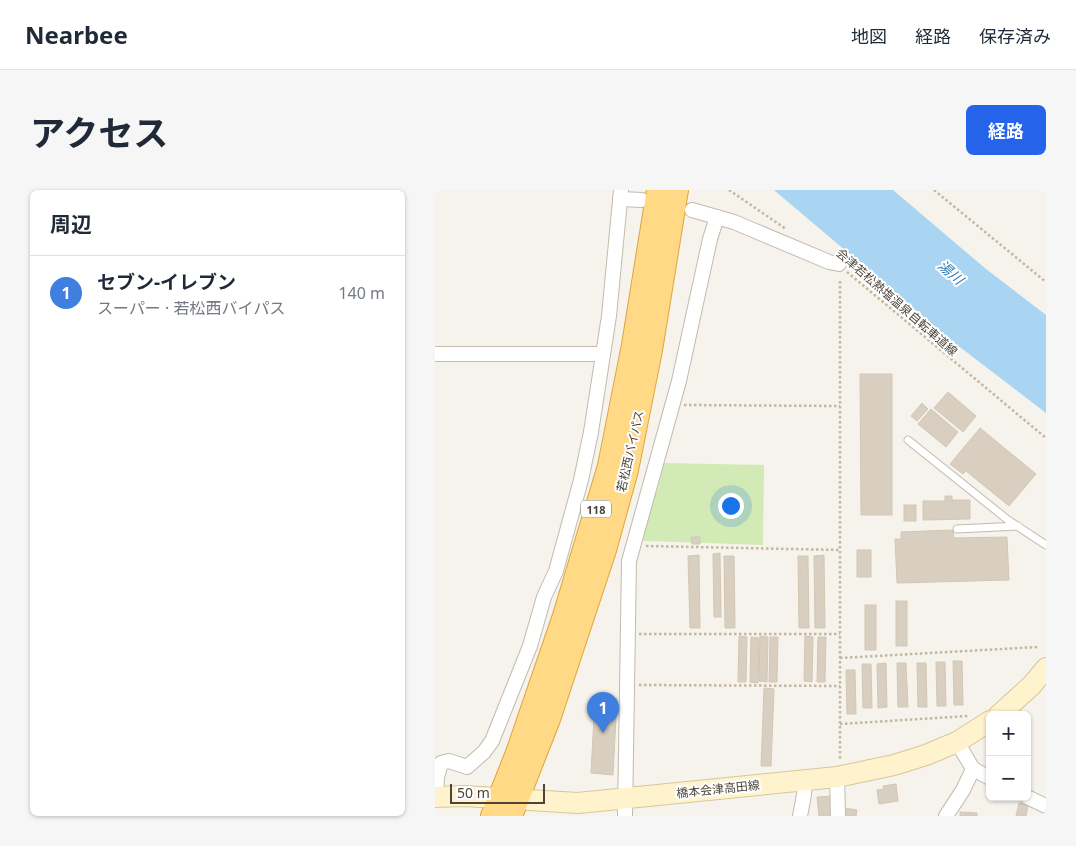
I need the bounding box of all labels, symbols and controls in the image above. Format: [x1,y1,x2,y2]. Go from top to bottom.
text: Nearbee [25,18,128,51]
text: 地図 [851,24,887,48]
text: 経路 [915,24,951,48]
text: 保存済み [979,24,1051,48]
button: 経路 [966,105,1046,155]
text: アクセス [30,109,168,156]
text: 周辺 [50,210,92,238]
street label: 会津若松熱塩温泉自転車道線 [833,244,961,360]
water label: 湯川 [934,256,969,290]
text: セブン-イレブン [97,269,236,295]
text: 1 [61,282,71,304]
text: 140 m [338,282,385,304]
text: スーパー · 若松西バイパス [97,297,285,319]
street label: 若松西バイパス [612,408,648,494]
your location [718,493,744,519]
road number: 118 [581,500,611,518]
pin: 1 [587,692,619,733]
map controls [986,711,1031,801]
button: + [986,711,1031,756]
button: − [986,756,1031,801]
street label: 橋本会津高田線 [675,776,761,802]
scale bar [450,781,545,804]
text: 50 m [457,783,490,802]

